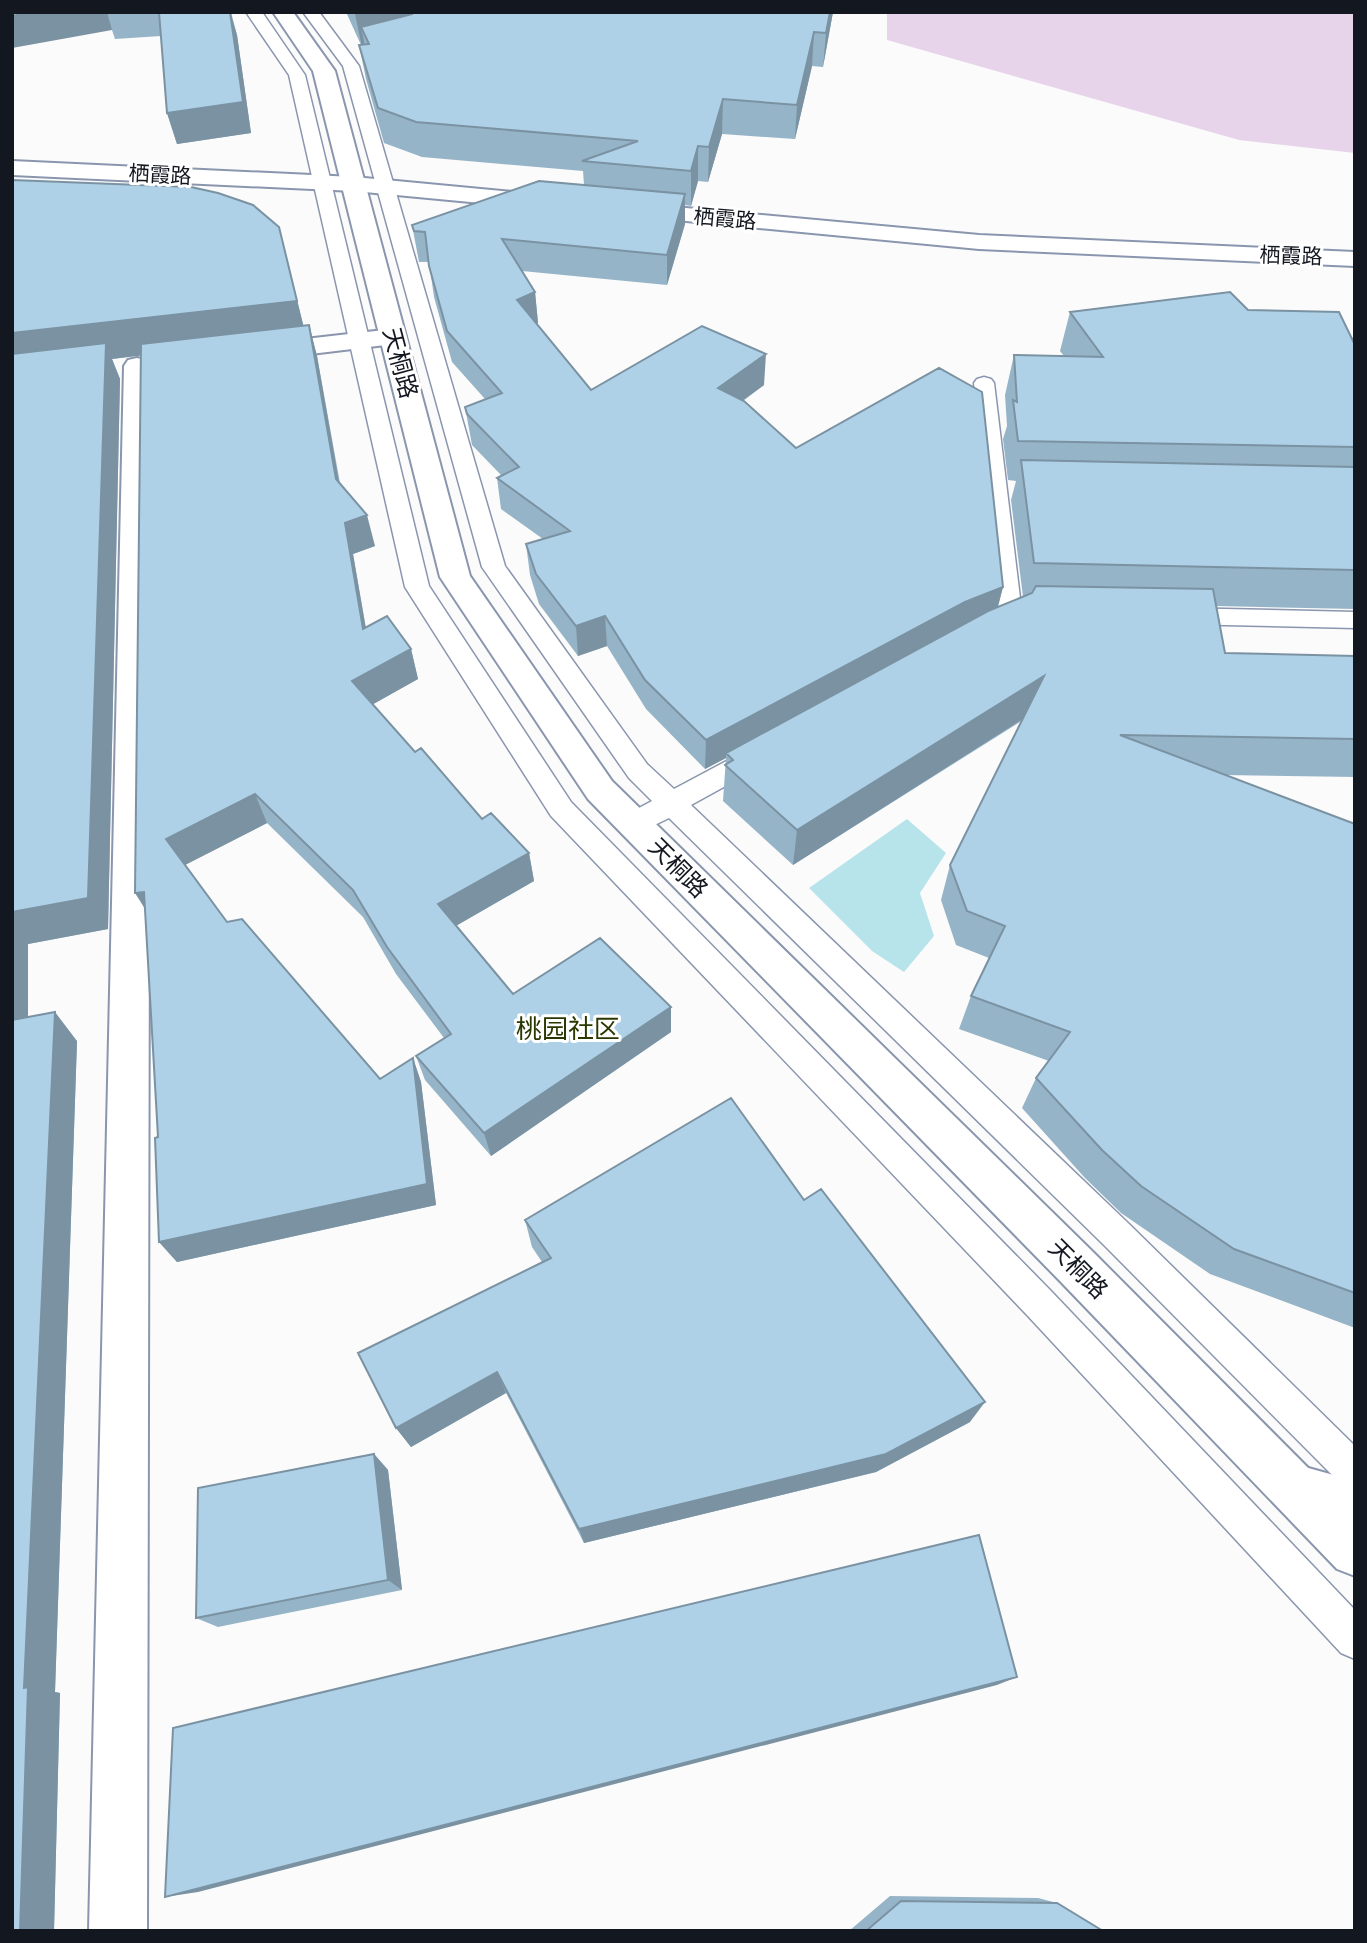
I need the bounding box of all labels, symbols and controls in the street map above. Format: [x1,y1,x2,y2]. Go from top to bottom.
street label: 栖霞路 [128,159,192,188]
street label: 栖霞路 [693,202,758,233]
street label: 栖霞路 [1259,241,1323,268]
street label: 天桐路 [378,324,425,401]
street label: 天桐路 [643,831,715,903]
district label: 桃园社区 [516,1012,620,1044]
street label: 天桐路 [1043,1232,1115,1304]

